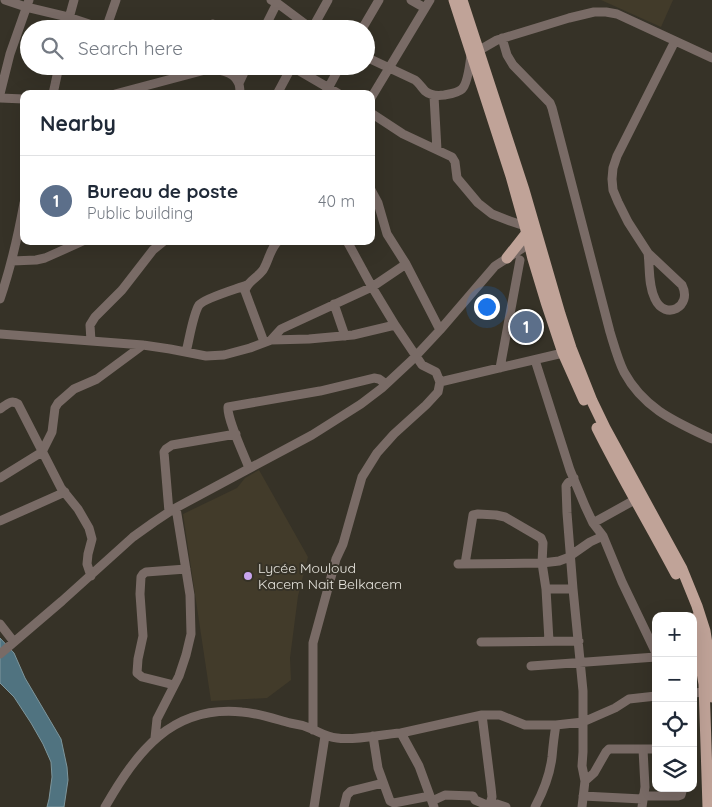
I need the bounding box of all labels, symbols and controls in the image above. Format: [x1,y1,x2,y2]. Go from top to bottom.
search box [20,20,375,75]
icon: search [38,34,66,62]
text: Search here [78,36,183,60]
text: Nearby [40,110,116,136]
text: Bureau de poste [87,179,238,203]
text: 1 [53,191,59,211]
text: 40 m [318,191,355,211]
text: Public building [87,203,193,223]
your location [474,294,500,320]
pin: 1 [510,308,542,346]
place label: Lycée Mouloud Kacem Nait Belkacem [258,559,402,593]
marker: Lycée Mouloud Kacem Nait Belkacem [242,570,254,582]
map controls [652,612,697,792]
button: + [652,612,697,657]
button: − [652,657,697,702]
button: locate [652,702,697,747]
button: layers [652,747,697,792]

